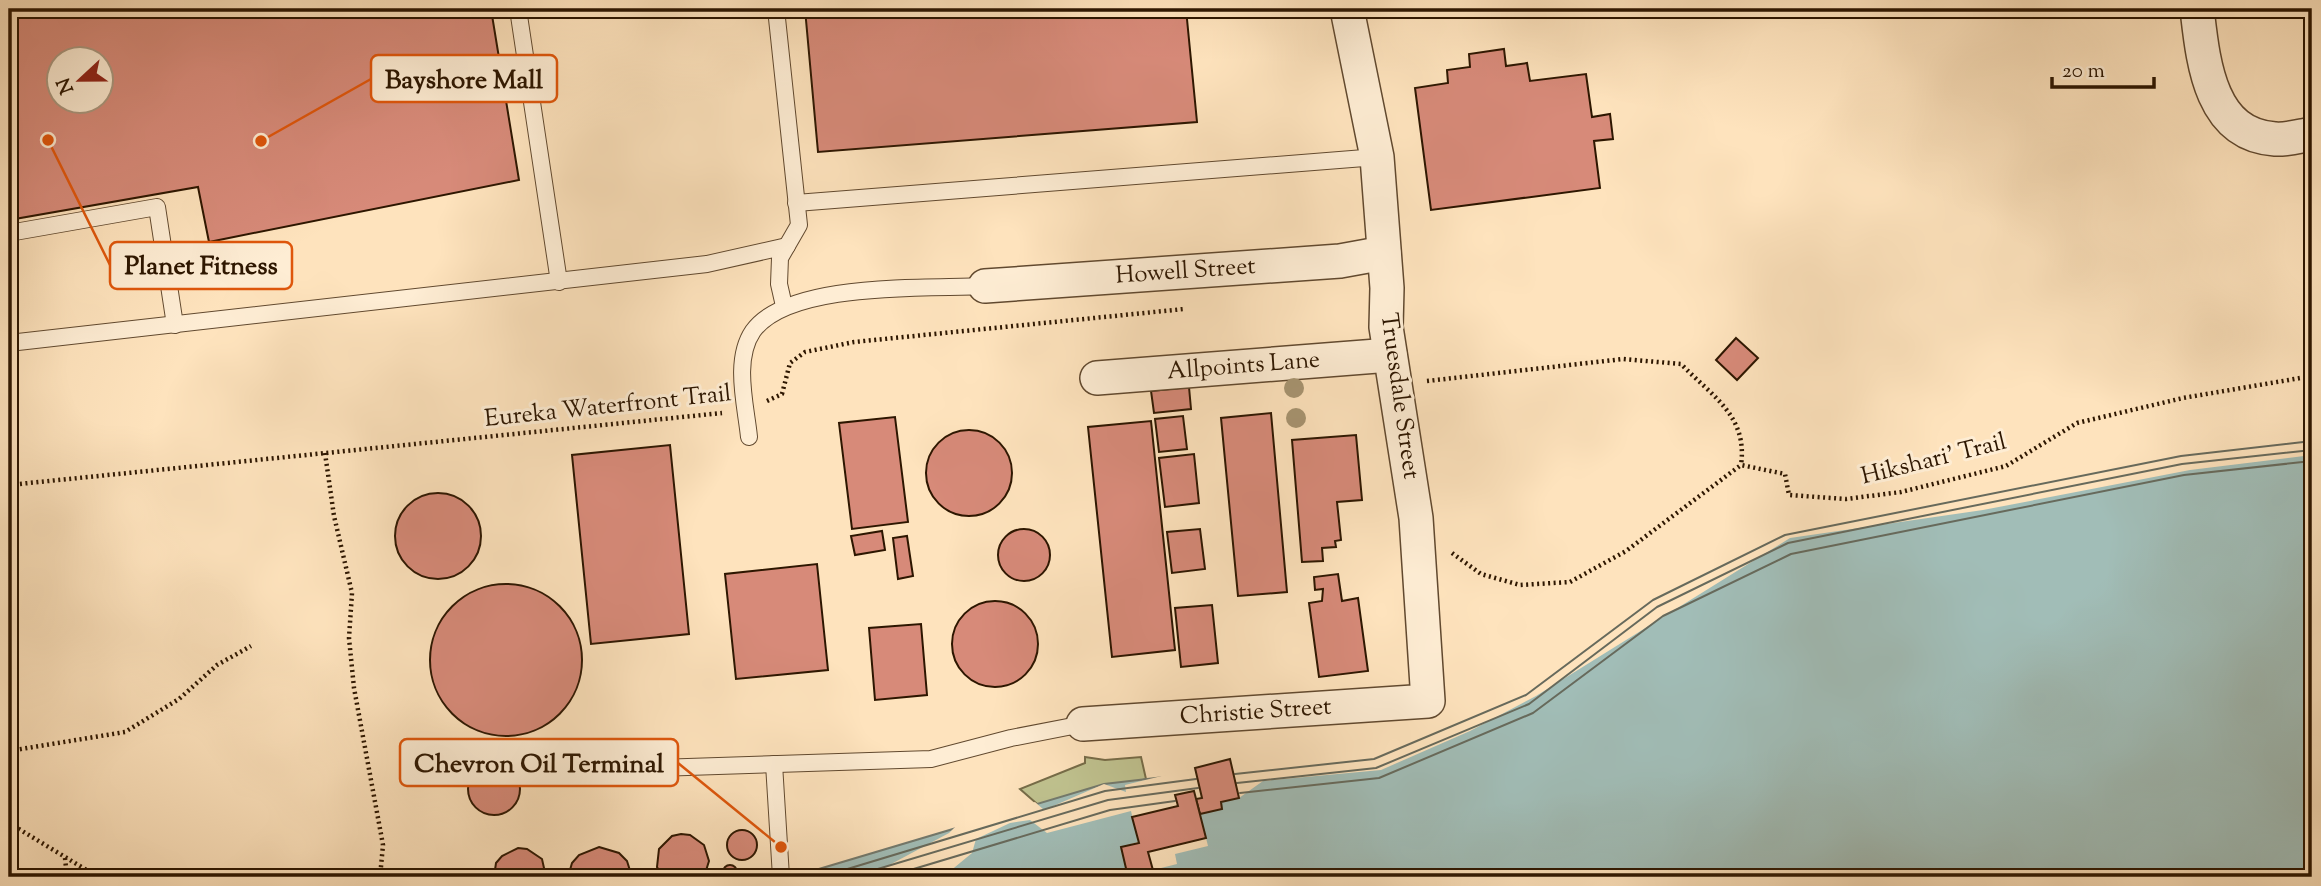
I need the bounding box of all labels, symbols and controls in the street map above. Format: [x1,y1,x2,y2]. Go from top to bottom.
north arrow [46,46,116,116]
scale bar [2052,46,2153,90]
callout: Bayshore Mall [371,55,557,102]
text: 20 m [2062,57,2105,87]
text: Bayshore Mall [385,63,544,100]
text: N [51,73,82,98]
callout: Planet Fitness [110,242,292,289]
text: Planet Fitness [124,249,278,286]
street label: Howell Street [1114,250,1257,294]
street label: Truesdale Street [1371,311,1427,481]
street label: Allpoints Lane [1166,344,1321,389]
street label: Eureka Waterfront Trail [483,377,733,437]
street label: Hikshari' Trail [1858,425,2011,494]
street label: Christie Street [1179,690,1332,735]
callout: Chevron Oil Terminal [400,739,678,786]
text: Chevron Oil Terminal [414,747,665,784]

